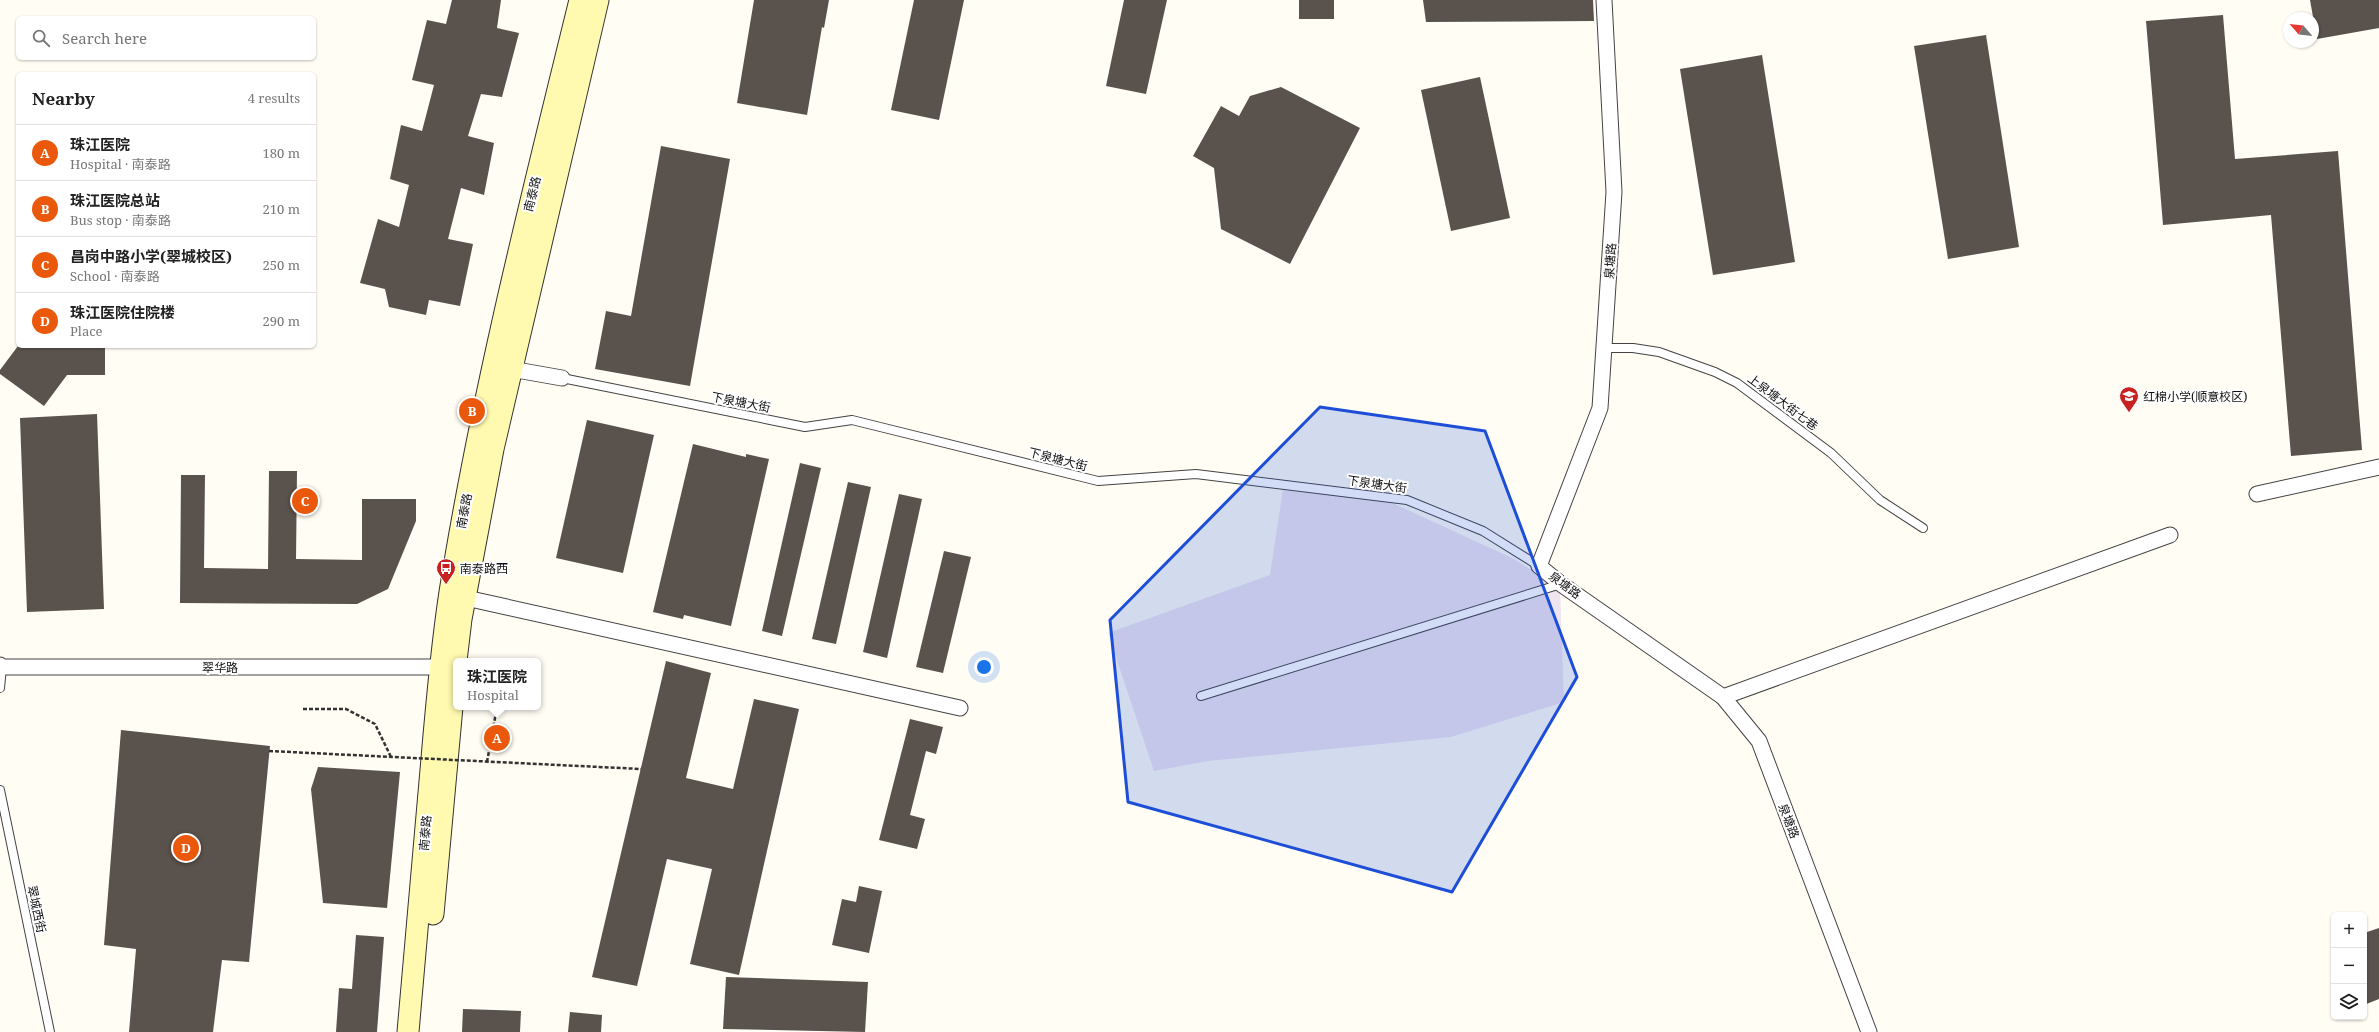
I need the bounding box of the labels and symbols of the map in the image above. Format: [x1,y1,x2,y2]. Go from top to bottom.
north arrow [2283,12,2319,48]
street label: 南泰路 [519,174,545,214]
street label: 泉塘路 [1600,242,1620,280]
street label: 上泉塘大街七巷 [1744,370,1822,434]
school or university icon: 红棉小学(顺意校区) [2118,385,2140,413]
street label: 下泉塘大街 [710,388,772,416]
place label: 红棉小学(顺意校区) [2143,388,2247,405]
pin: B [459,396,485,426]
street label: 下泉塘大街 [1027,443,1089,475]
street label: 下泉塘大街 [1346,471,1408,497]
pin: C [292,486,318,516]
street label: 南泰路 [452,492,476,530]
bus stop icon: 南泰路西 [435,557,457,585]
place label: 南泰路西 [460,560,508,577]
street label: 泉塘路 [1545,568,1585,602]
your location [974,657,994,677]
street label: 翠华路 [202,659,238,676]
pin: A [484,723,510,753]
street label: 泉塘路 [1775,801,1803,841]
street label: 南泰路 [415,814,435,852]
pin: D [173,833,199,863]
street label: 翠城西街 [24,884,50,934]

